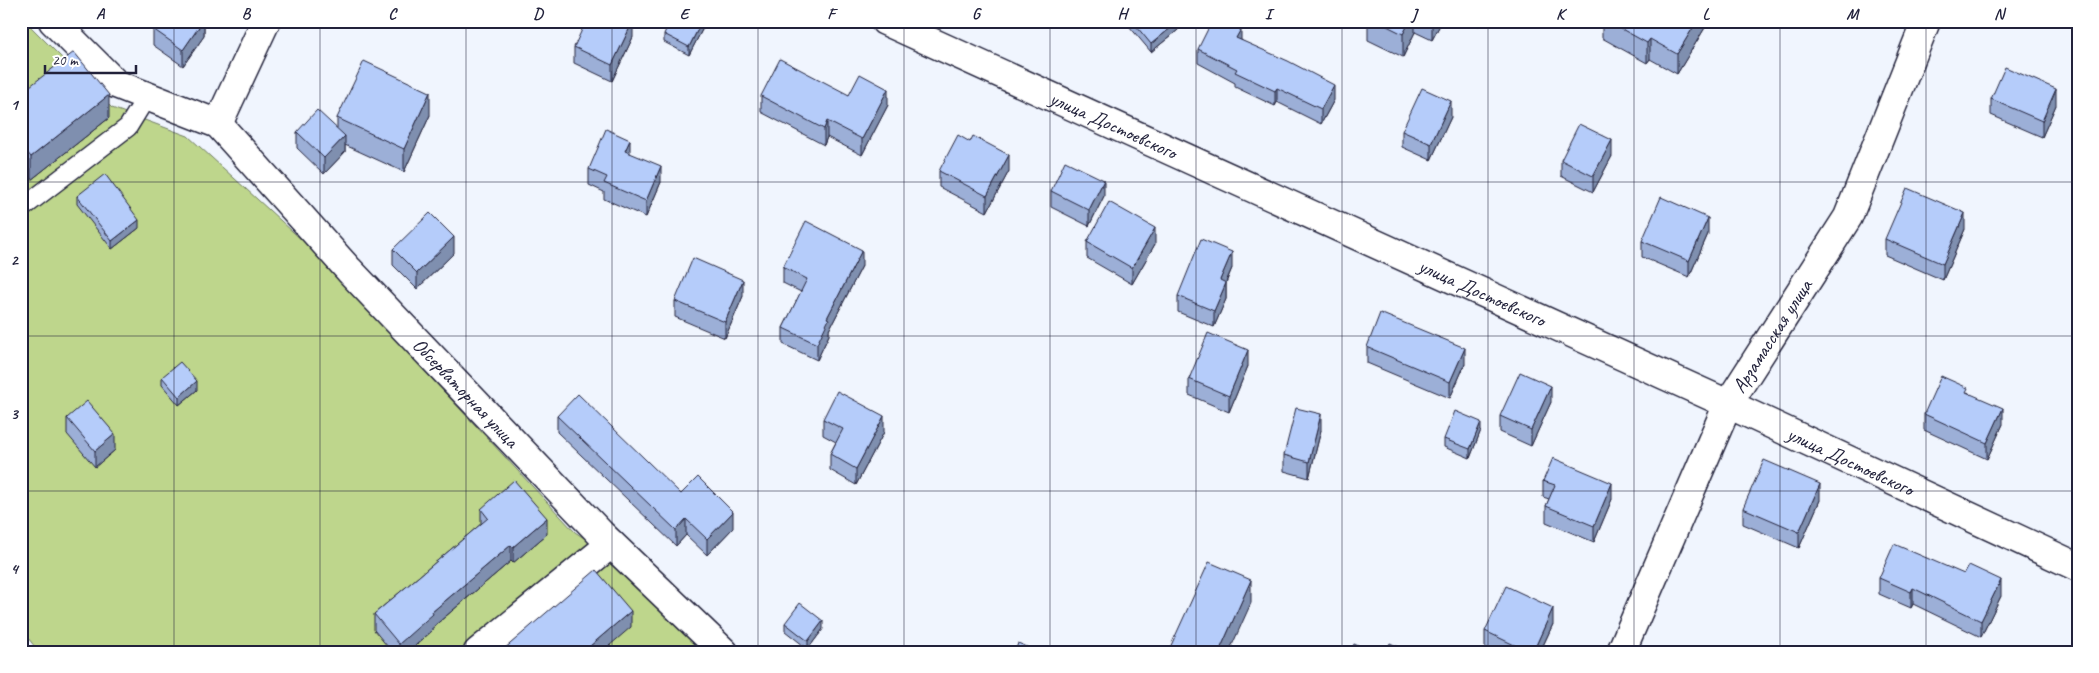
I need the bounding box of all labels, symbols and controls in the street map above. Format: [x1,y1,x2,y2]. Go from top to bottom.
text: A [96,4,106,24]
text: B [242,4,252,24]
text: C [388,4,398,24]
text: D [533,4,544,24]
text: E [680,4,691,24]
text: F [827,4,838,24]
text: G [972,4,982,24]
text: H [1117,4,1129,24]
text: I [1265,4,1275,24]
text: J [1410,4,1419,24]
text: K [1556,4,1568,24]
text: L [1703,4,1711,24]
text: M [1846,4,1860,24]
text: N [1994,4,2007,24]
scale bar [45,42,136,74]
text: 20 m [52,51,79,70]
street label: улица Достоевского [1045,85,1183,165]
text: 1 [10,95,19,115]
text: 2 [10,250,19,270]
street label: улица Достоевского [1414,252,1551,333]
street label: Арзамасская улица [1726,273,1818,397]
street label: Обсерваторная улица [408,332,525,454]
text: 3 [10,404,19,424]
street label: улица Достоевского [1782,420,1919,502]
text: 4 [10,559,19,579]

